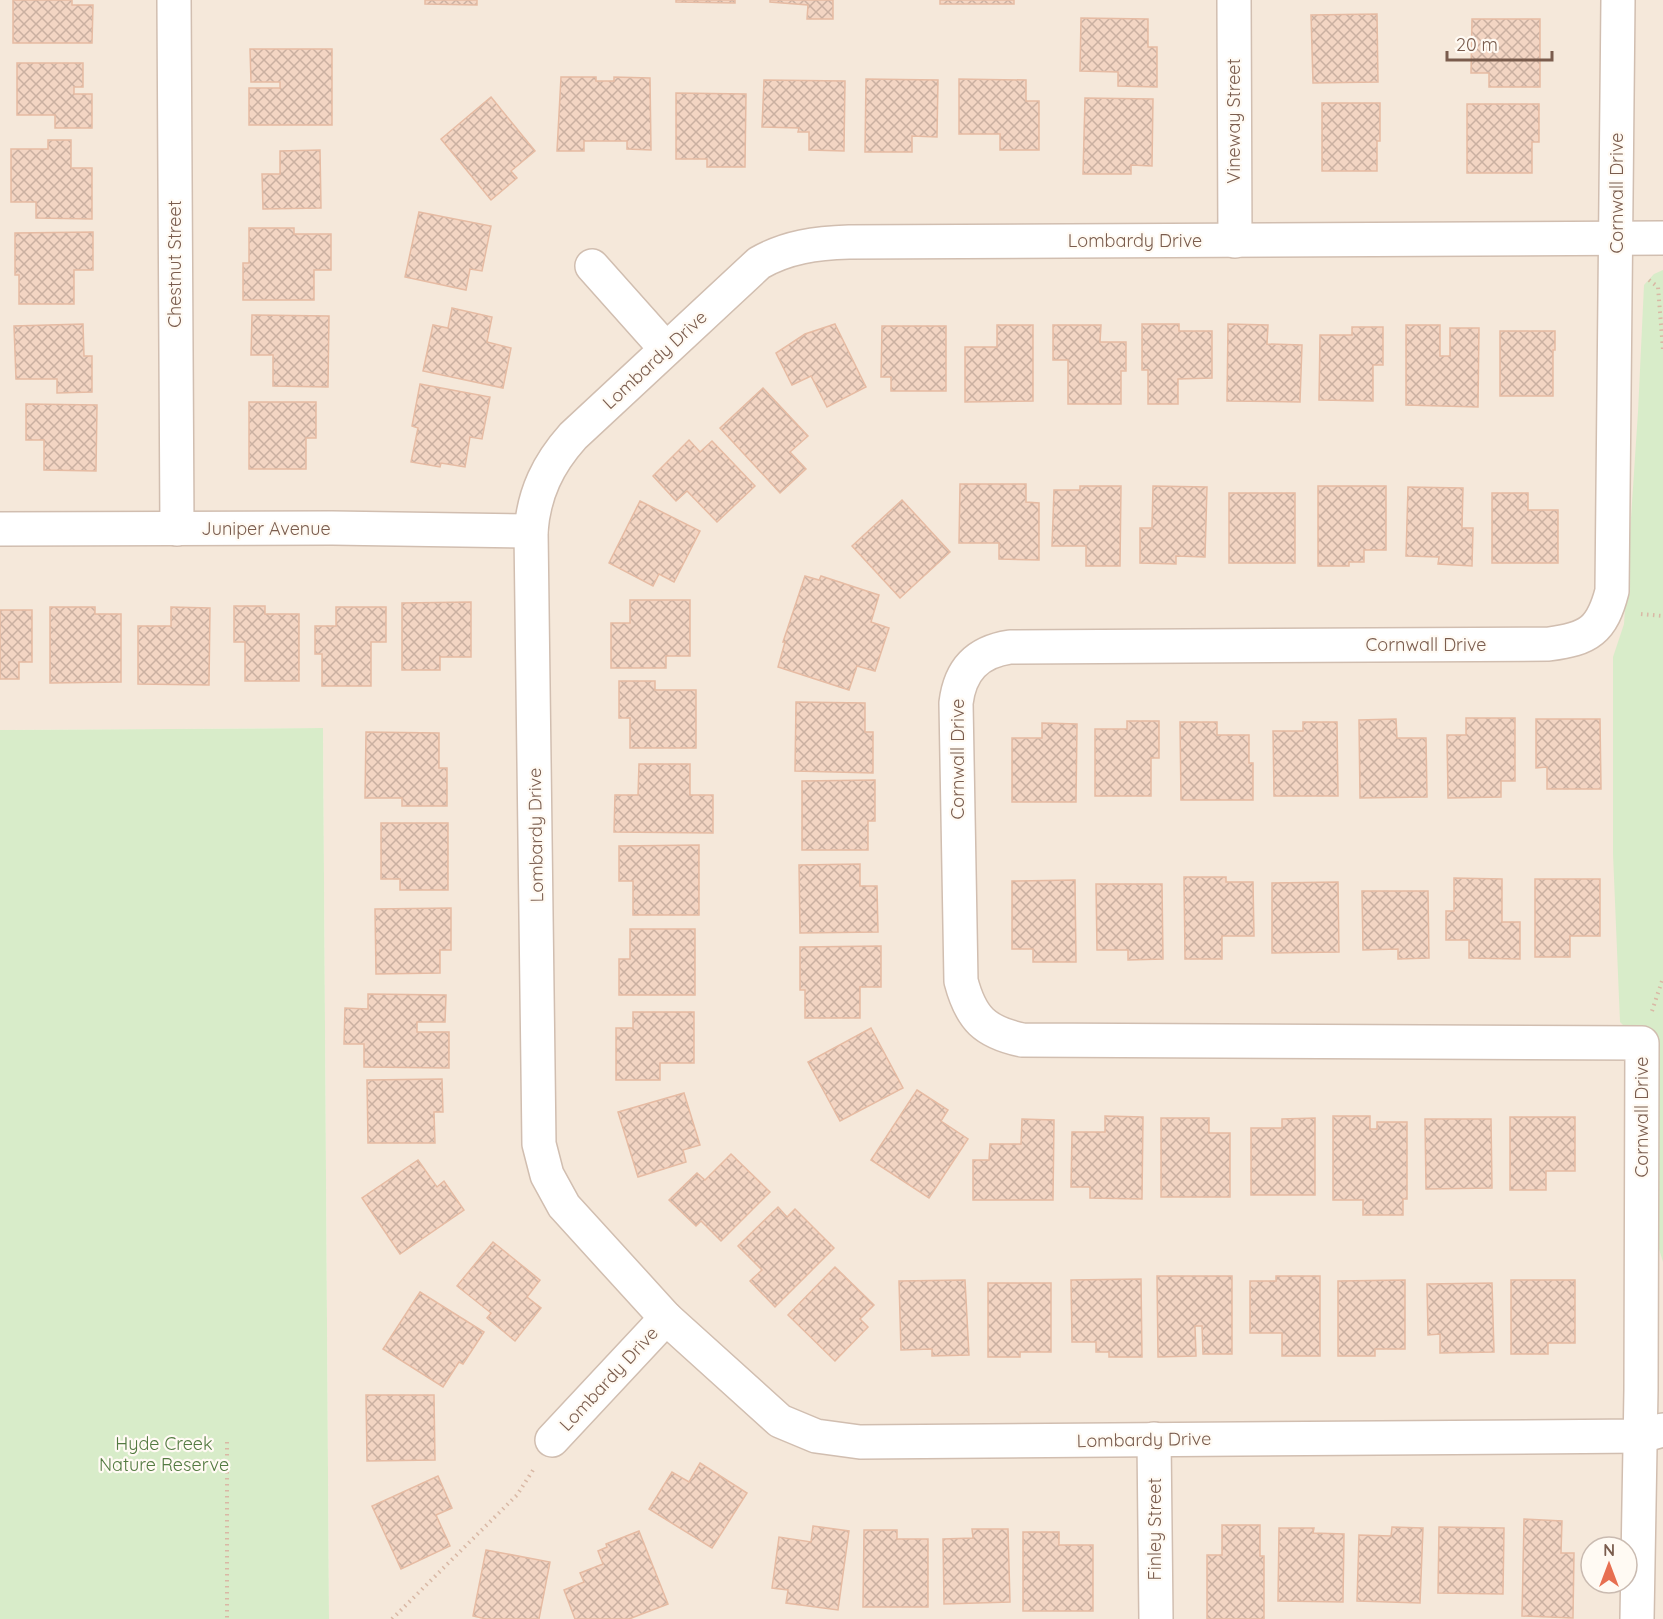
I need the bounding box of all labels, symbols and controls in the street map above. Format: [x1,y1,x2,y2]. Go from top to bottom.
scale bar [1447,24,1552,62]
text: 20 m [1456,33,1498,56]
street label: Vineway Street [1222,58,1245,184]
street label: Cornwall Drive [1605,133,1628,254]
street label: Chestnut Street [163,200,186,328]
street label: Lombardy Drive [1068,229,1202,252]
street label: Lombardy Drive [598,305,712,414]
street label: Juniper Avenue [201,517,331,540]
street label: Cornwall Drive [1366,633,1487,656]
street label: Cornwall Drive [946,699,969,820]
street label: Lombardy Drive [523,768,548,902]
street label: Cornwall Drive [1630,1057,1653,1178]
street label: Lombardy Drive [554,1322,663,1436]
street label: Lombardy Drive [1077,1427,1211,1452]
park label: Hyde Creek Nature Reserve [99,1432,229,1476]
street label: Finley Street [1143,1478,1166,1580]
north arrow [1579,1535,1639,1595]
text: N [1603,1540,1615,1560]

